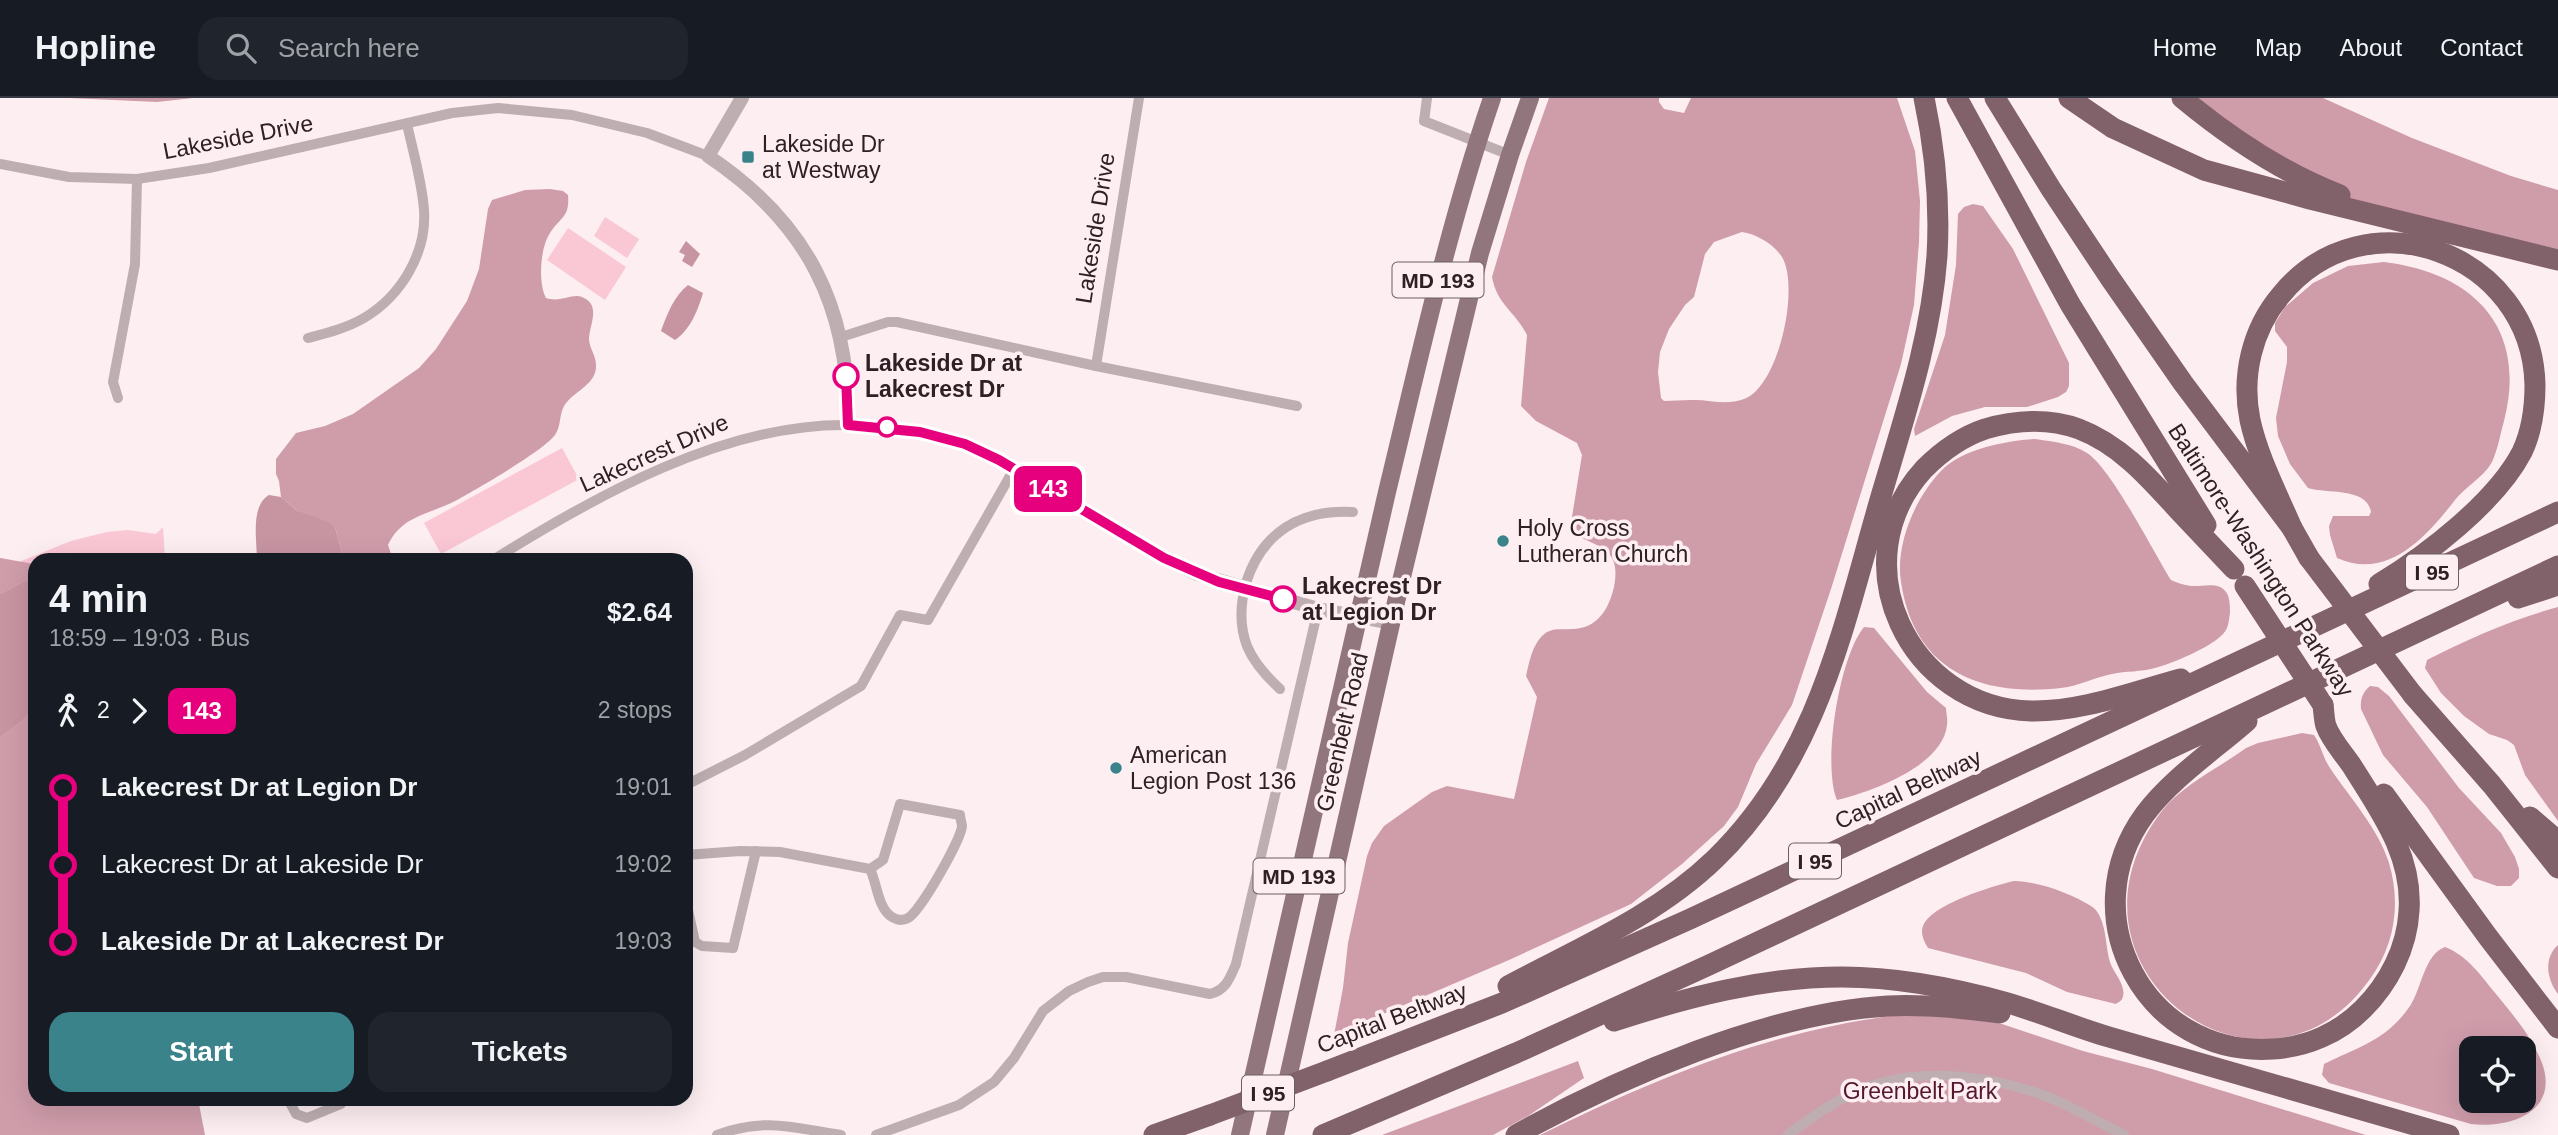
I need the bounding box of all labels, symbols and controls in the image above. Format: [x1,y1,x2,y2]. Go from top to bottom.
search box [198,17,688,80]
text: Hopline [35,29,156,66]
icon: search [222,29,260,67]
text: Search here [278,33,420,63]
text: Home [2153,34,2217,61]
text: Map [2255,34,2302,61]
text: About [2340,34,2402,61]
text: Contact [2440,34,2523,61]
street label: Lakeside Drive [161,110,315,164]
place label: Lakeside Dr at Westway [762,131,885,183]
marker: Lakeside Dr at Westway [740,149,756,165]
street label: Lakeside Drive [1070,151,1120,305]
road number: MD 193 [1392,262,1484,298]
place label: Lakeside Dr at Lakecrest Dr [865,350,1023,402]
marker: Lakeside Dr at Lakecrest Dr [833,363,859,389]
street label: Lakecrest Drive [576,409,732,497]
unlabelled marker [877,417,897,437]
street label: Baltimore-Washington Parkway [2163,419,2359,702]
line badge: 143 [1008,466,1088,512]
text: 143 [1028,475,1068,502]
place label: Holy Cross Lutheran Church [1517,515,1688,567]
marker: Holy Cross Lutheran Church [1495,533,1511,549]
road number: I 95 [2406,554,2458,589]
place label: Lakecrest Dr at Legion Dr [1302,573,1441,625]
text: 4 min [49,578,148,620]
marker: Lakecrest Dr at Legion Dr [1270,586,1296,612]
text: $2.64 [607,597,672,627]
text: 18:59 – 19:03 · Bus [49,625,250,651]
street label: Greenbelt Road [1311,650,1373,814]
icon: walk [49,692,87,730]
icon: forward [120,692,158,730]
text: 2 [97,697,110,723]
text: 143 [182,697,222,724]
text: 2 stops [598,697,672,723]
place label: American Legion Post 136 [1130,742,1296,794]
street label: Capital Beltway [1831,744,1986,834]
marker: American Legion Post 136 [1108,760,1124,776]
text: Lakecrest Dr at Legion Dr [101,772,417,802]
text: 19:01 [614,774,672,800]
road number: I 95 [1789,844,1841,878]
text: Lakecrest Dr at Lakeside Dr [101,849,423,879]
text: 19:02 [614,851,672,877]
road number: MD 193 [1254,858,1344,894]
text: Lakeside Dr at Lakecrest Dr [101,926,444,956]
text: 19:03 [614,928,672,954]
street label: Capital Beltway [1313,977,1471,1059]
button: Start [49,1012,354,1092]
button: Tickets [368,1012,672,1092]
map controls [2459,1036,2536,1113]
button: locate [2459,1036,2536,1113]
road number: I 95 [1242,1076,1294,1110]
park label: Greenbelt Park [1843,1078,1998,1104]

